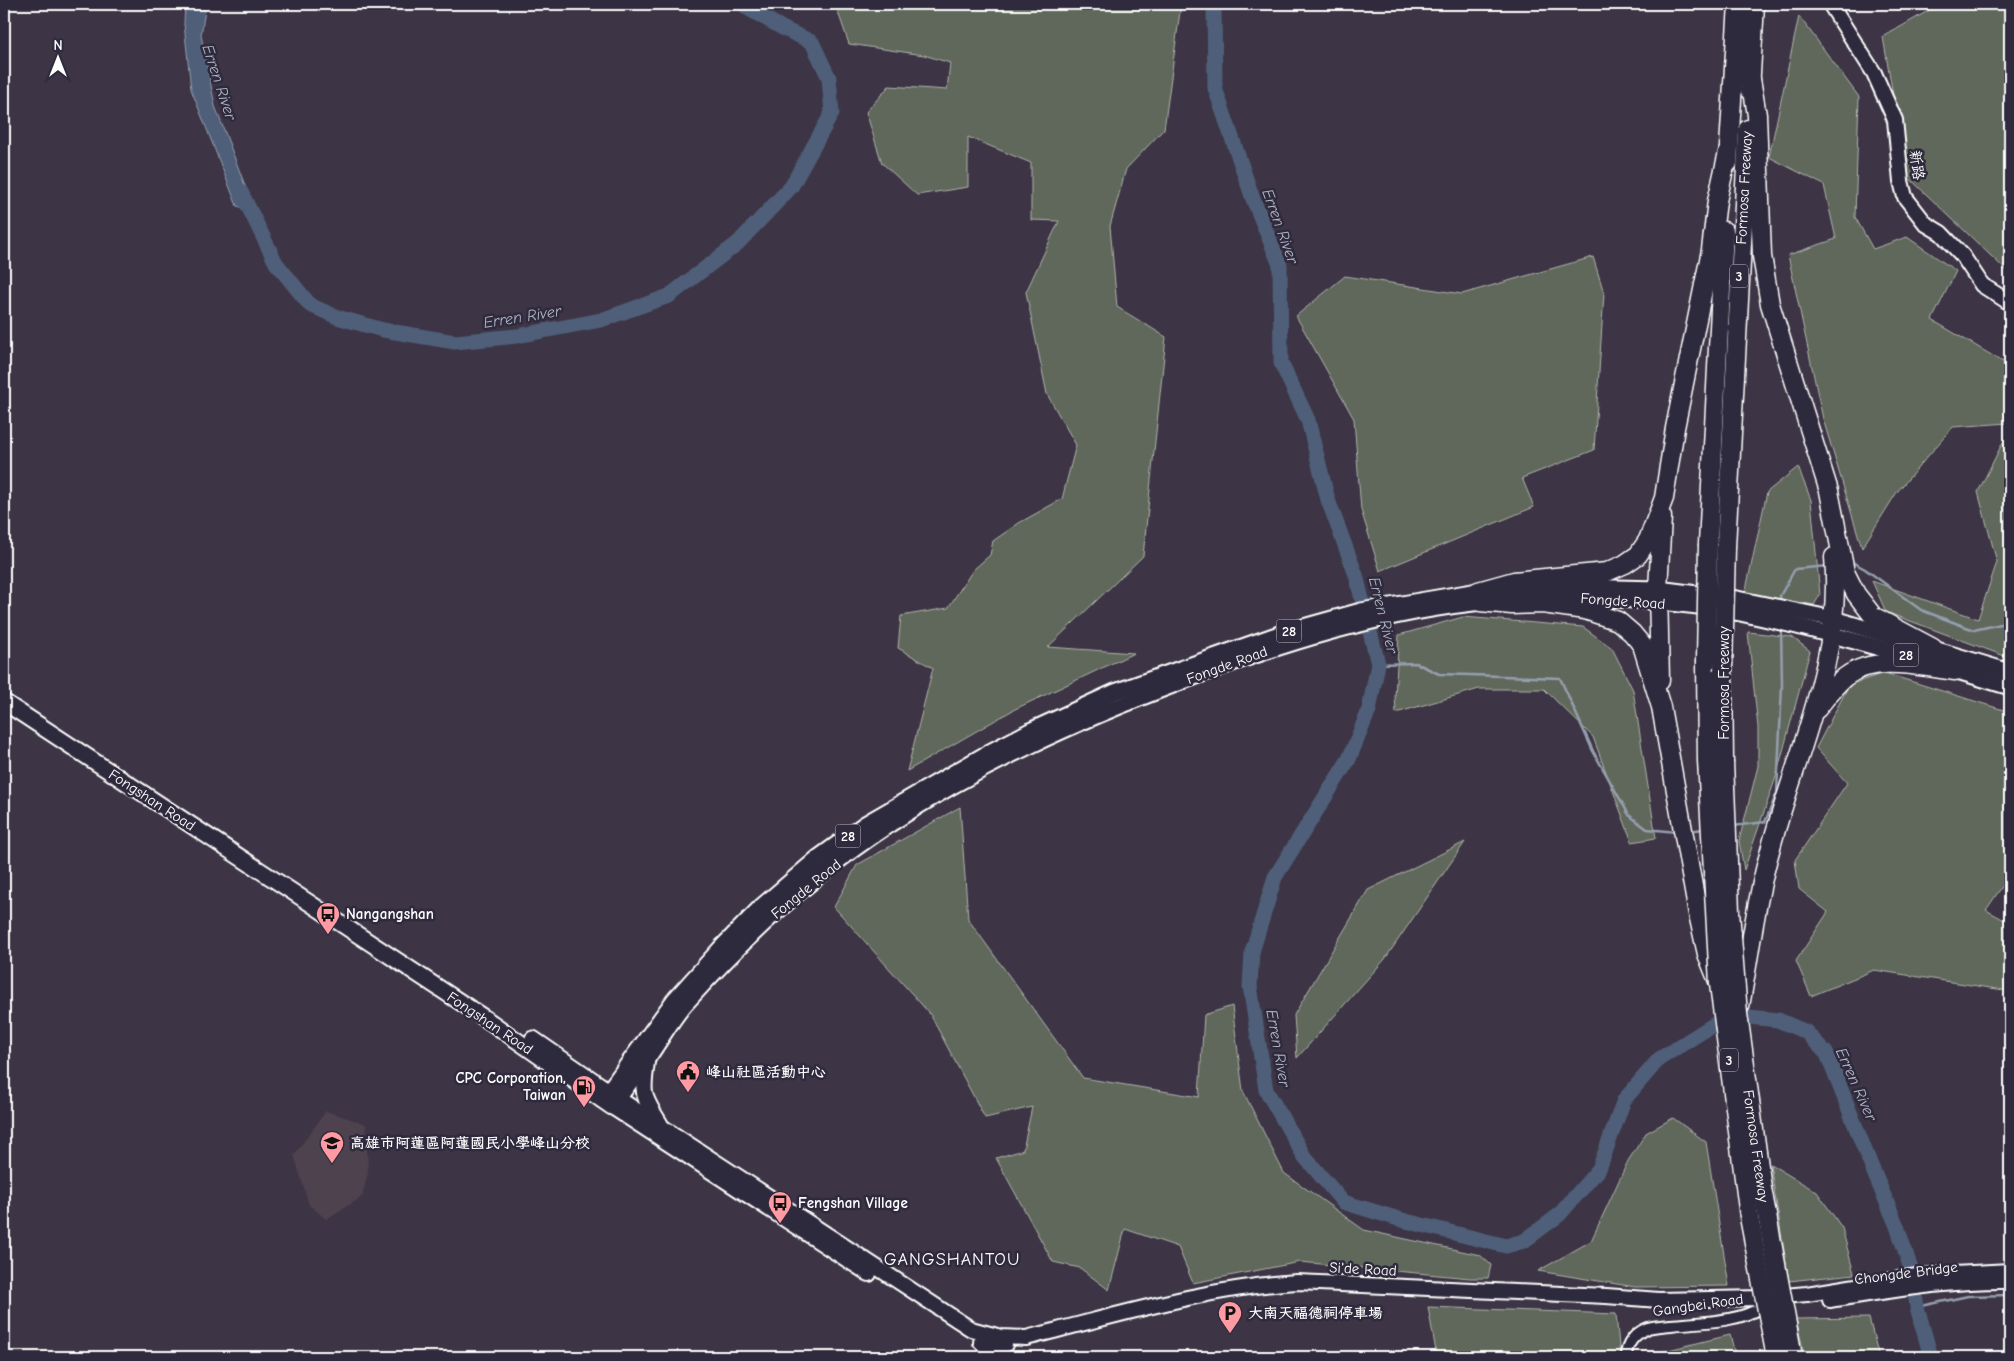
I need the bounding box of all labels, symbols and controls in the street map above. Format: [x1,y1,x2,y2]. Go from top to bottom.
north arrow [32,32,82,82]
text: N [53,37,63,54]
water label: Erren River [198,42,240,123]
street label: Formosa Freeway [1732,131,1756,245]
street label: 新路 [1906,149,1928,181]
water label: Erren River [1258,186,1302,267]
road number: 3 [1730,264,1748,288]
water label: Erren River [482,302,563,332]
water label: Erren River [1365,575,1401,656]
street label: Fongde Road [1580,589,1666,613]
road number: 28 [1276,620,1302,642]
street label: Formosa Freeway [1715,626,1733,740]
street label: Fongde Road [1184,642,1270,688]
road number: 28 [1894,644,1918,666]
street label: Fongshan Road [105,765,199,835]
road number: 28 [836,824,860,848]
street label: Fongde Road [767,855,845,923]
bus stop icon: Nangangshan [315,901,341,935]
place label: Nangangshan [346,905,434,923]
street label: Fongshan Road [444,988,536,1058]
water label: Erren River [1262,1008,1294,1089]
water label: Erren River [1832,1045,1881,1124]
road number: 3 [1720,1048,1738,1072]
public building icon: 峰山社區活動中心 [675,1059,701,1093]
place label: 峰山社區活動中心 [706,1063,826,1081]
place label: CPC Corporation, Taiwan [455,1069,566,1104]
fuel station icon: CPC Corporation, Taiwan [571,1074,597,1108]
street label: Formosa Freeway [1739,1089,1773,1204]
school or university icon: 高雄市阿蓮區阿蓮國民小學峰山分校 [319,1130,345,1164]
place label: 高雄市阿蓮區阿蓮國民小學峰山分校 [350,1134,590,1152]
bus stop icon: Fengshan Village [767,1190,793,1224]
place label: Fengshan Village [798,1194,908,1212]
district label: GANGSHANTOU [884,1249,1020,1270]
street label: Si'de Road [1329,1258,1397,1280]
street label: Chongde Bridge [1853,1258,1959,1288]
street label: Gangbei Road [1652,1290,1744,1320]
parking icon: 大南天福德祠停車場 [1217,1300,1243,1334]
place label: 大南天福德祠停車場 [1248,1304,1383,1322]

